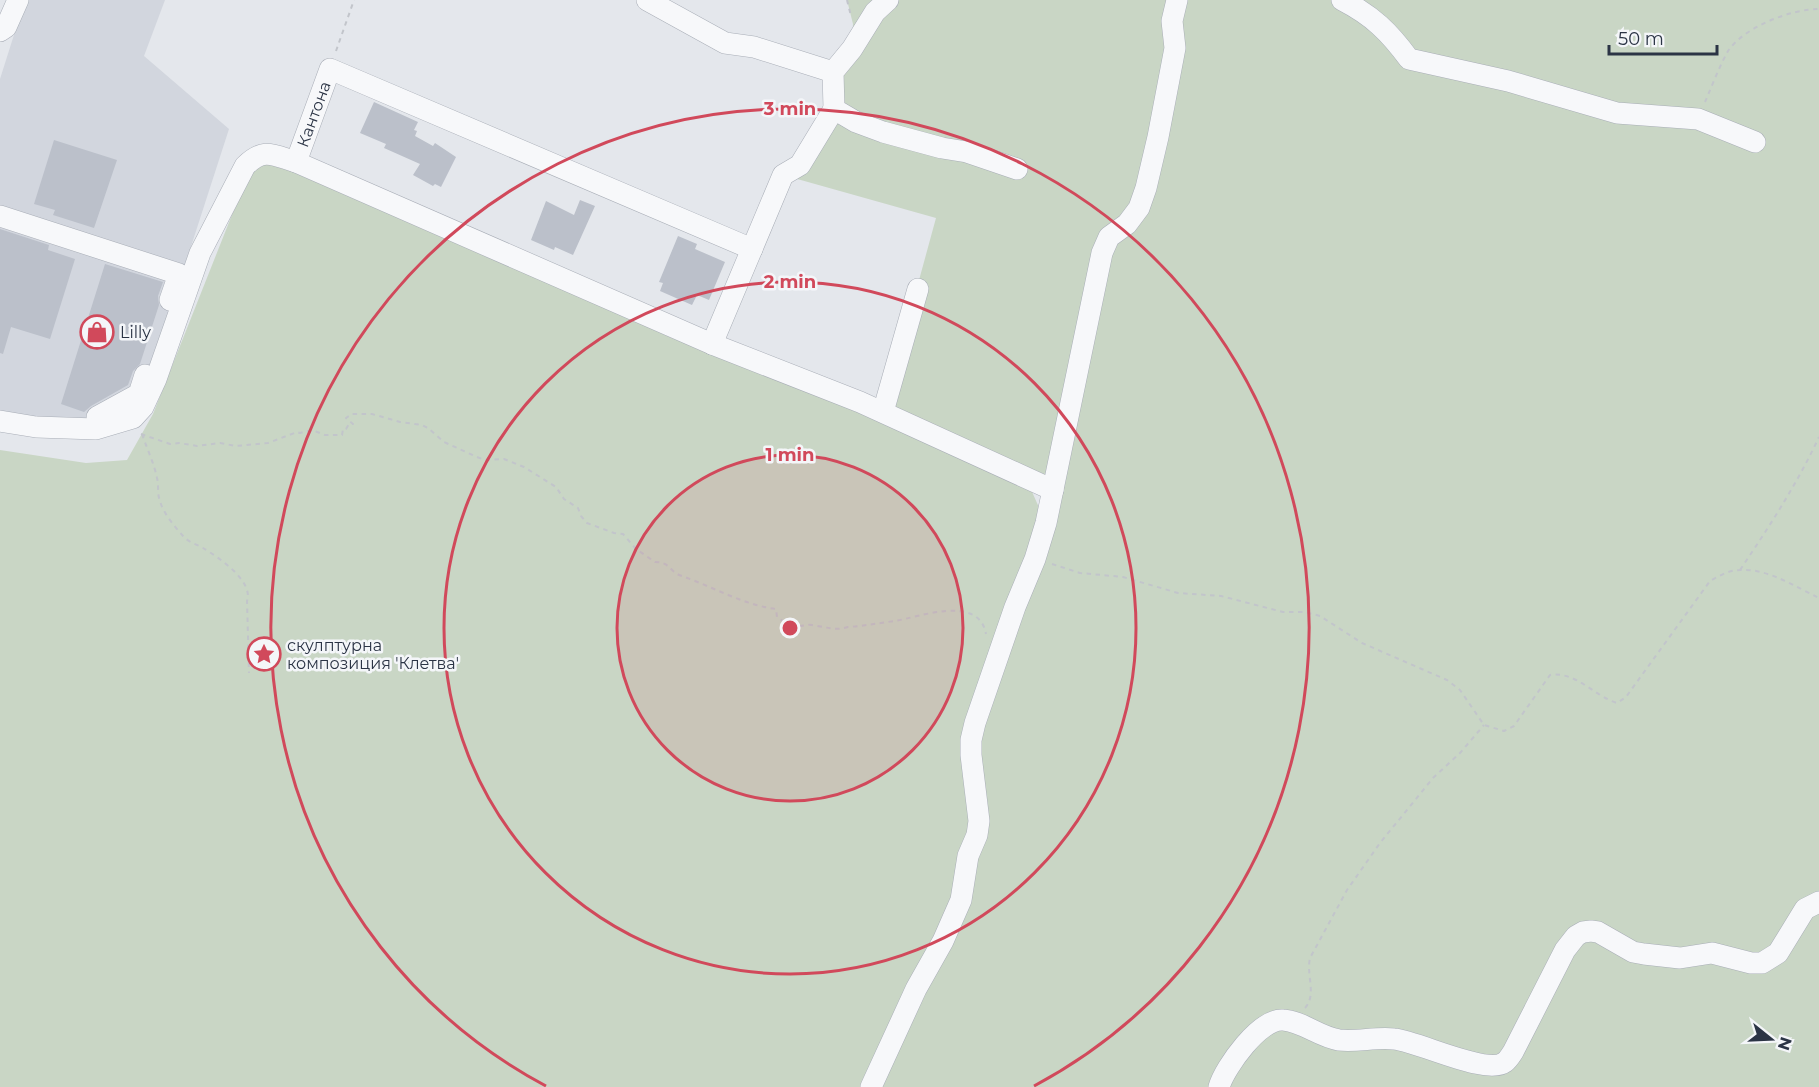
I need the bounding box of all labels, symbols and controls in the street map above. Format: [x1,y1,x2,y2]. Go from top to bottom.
scale bar [1609,18,1717,56]
text: 50 m [1618,28,1664,50]
street label: Кантона [293,79,335,150]
text: 3 min [763,98,816,120]
text: 2 min [764,271,816,293]
shop icon: Lilly [79,314,115,350]
place label: Lilly [120,323,151,342]
text: 1 min [766,444,814,466]
centre of rings [780,618,800,638]
place icon: скулптурна композиция 'Клетва' [246,636,282,672]
place label: скулптурна композиция 'Клетва' [287,636,459,673]
north arrow [1741,1009,1801,1069]
text: N [1774,1034,1796,1053]

